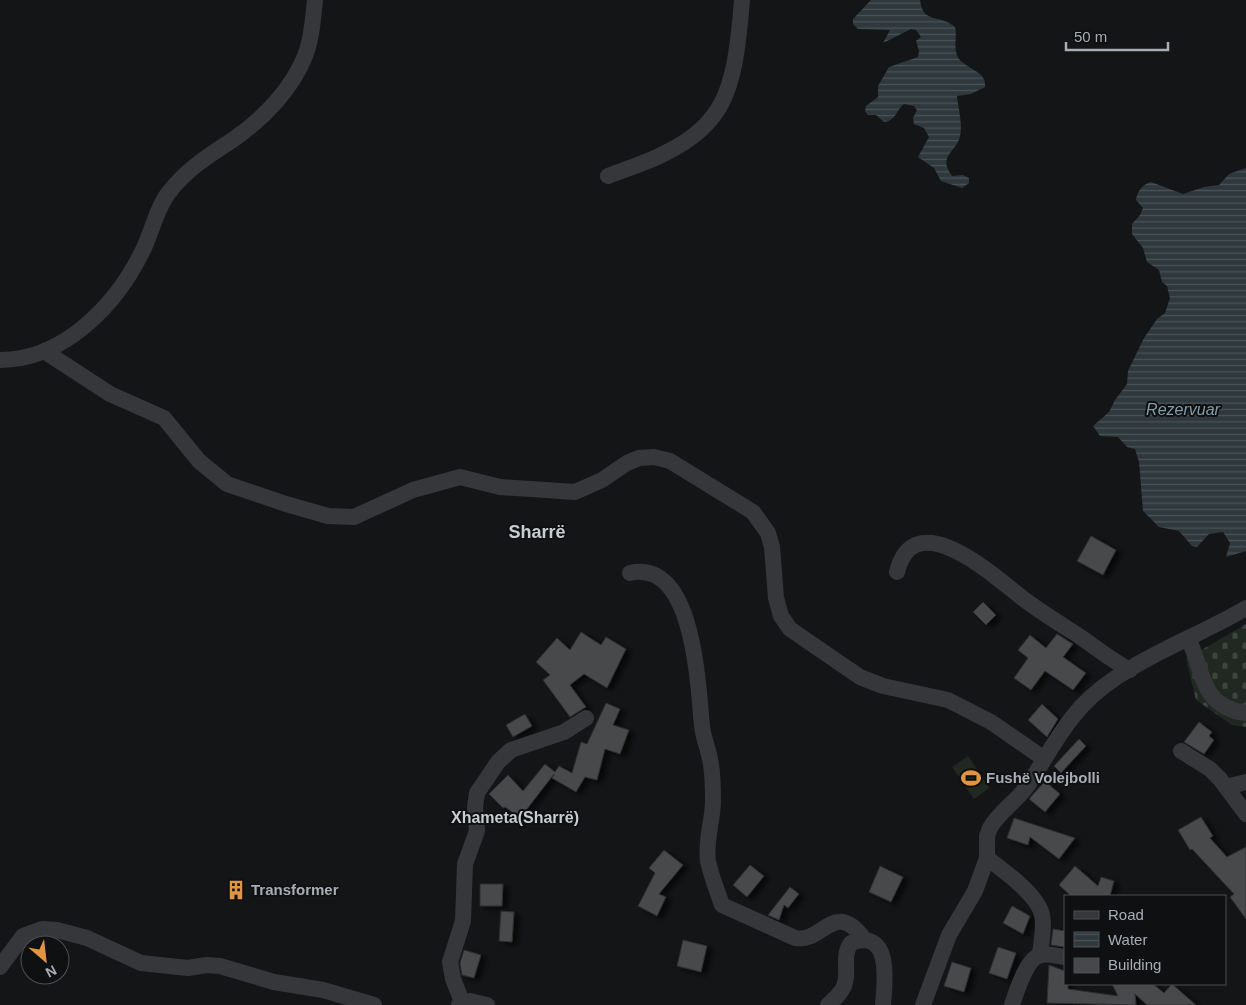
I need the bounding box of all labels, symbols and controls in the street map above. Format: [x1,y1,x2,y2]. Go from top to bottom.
scale bar [1066,20,1168,52]
text: 50 m [1074,28,1107,45]
water label: Rezervuar [1146,401,1221,418]
district label: Sharrë [508,522,566,542]
sports icon: Fushë Volejbolli [960,767,982,789]
place label: Fushë Volejbolli [986,769,1100,786]
district label: Xhameta(Sharrë) [451,809,579,826]
building icon: Transformer [225,879,247,901]
place label: Transformer [251,881,339,898]
legend [1064,895,1226,985]
text: Road [1108,906,1144,923]
text: Water [1108,931,1147,948]
north arrow [20,935,70,985]
text: Building [1108,956,1161,973]
text: N [43,962,59,981]

